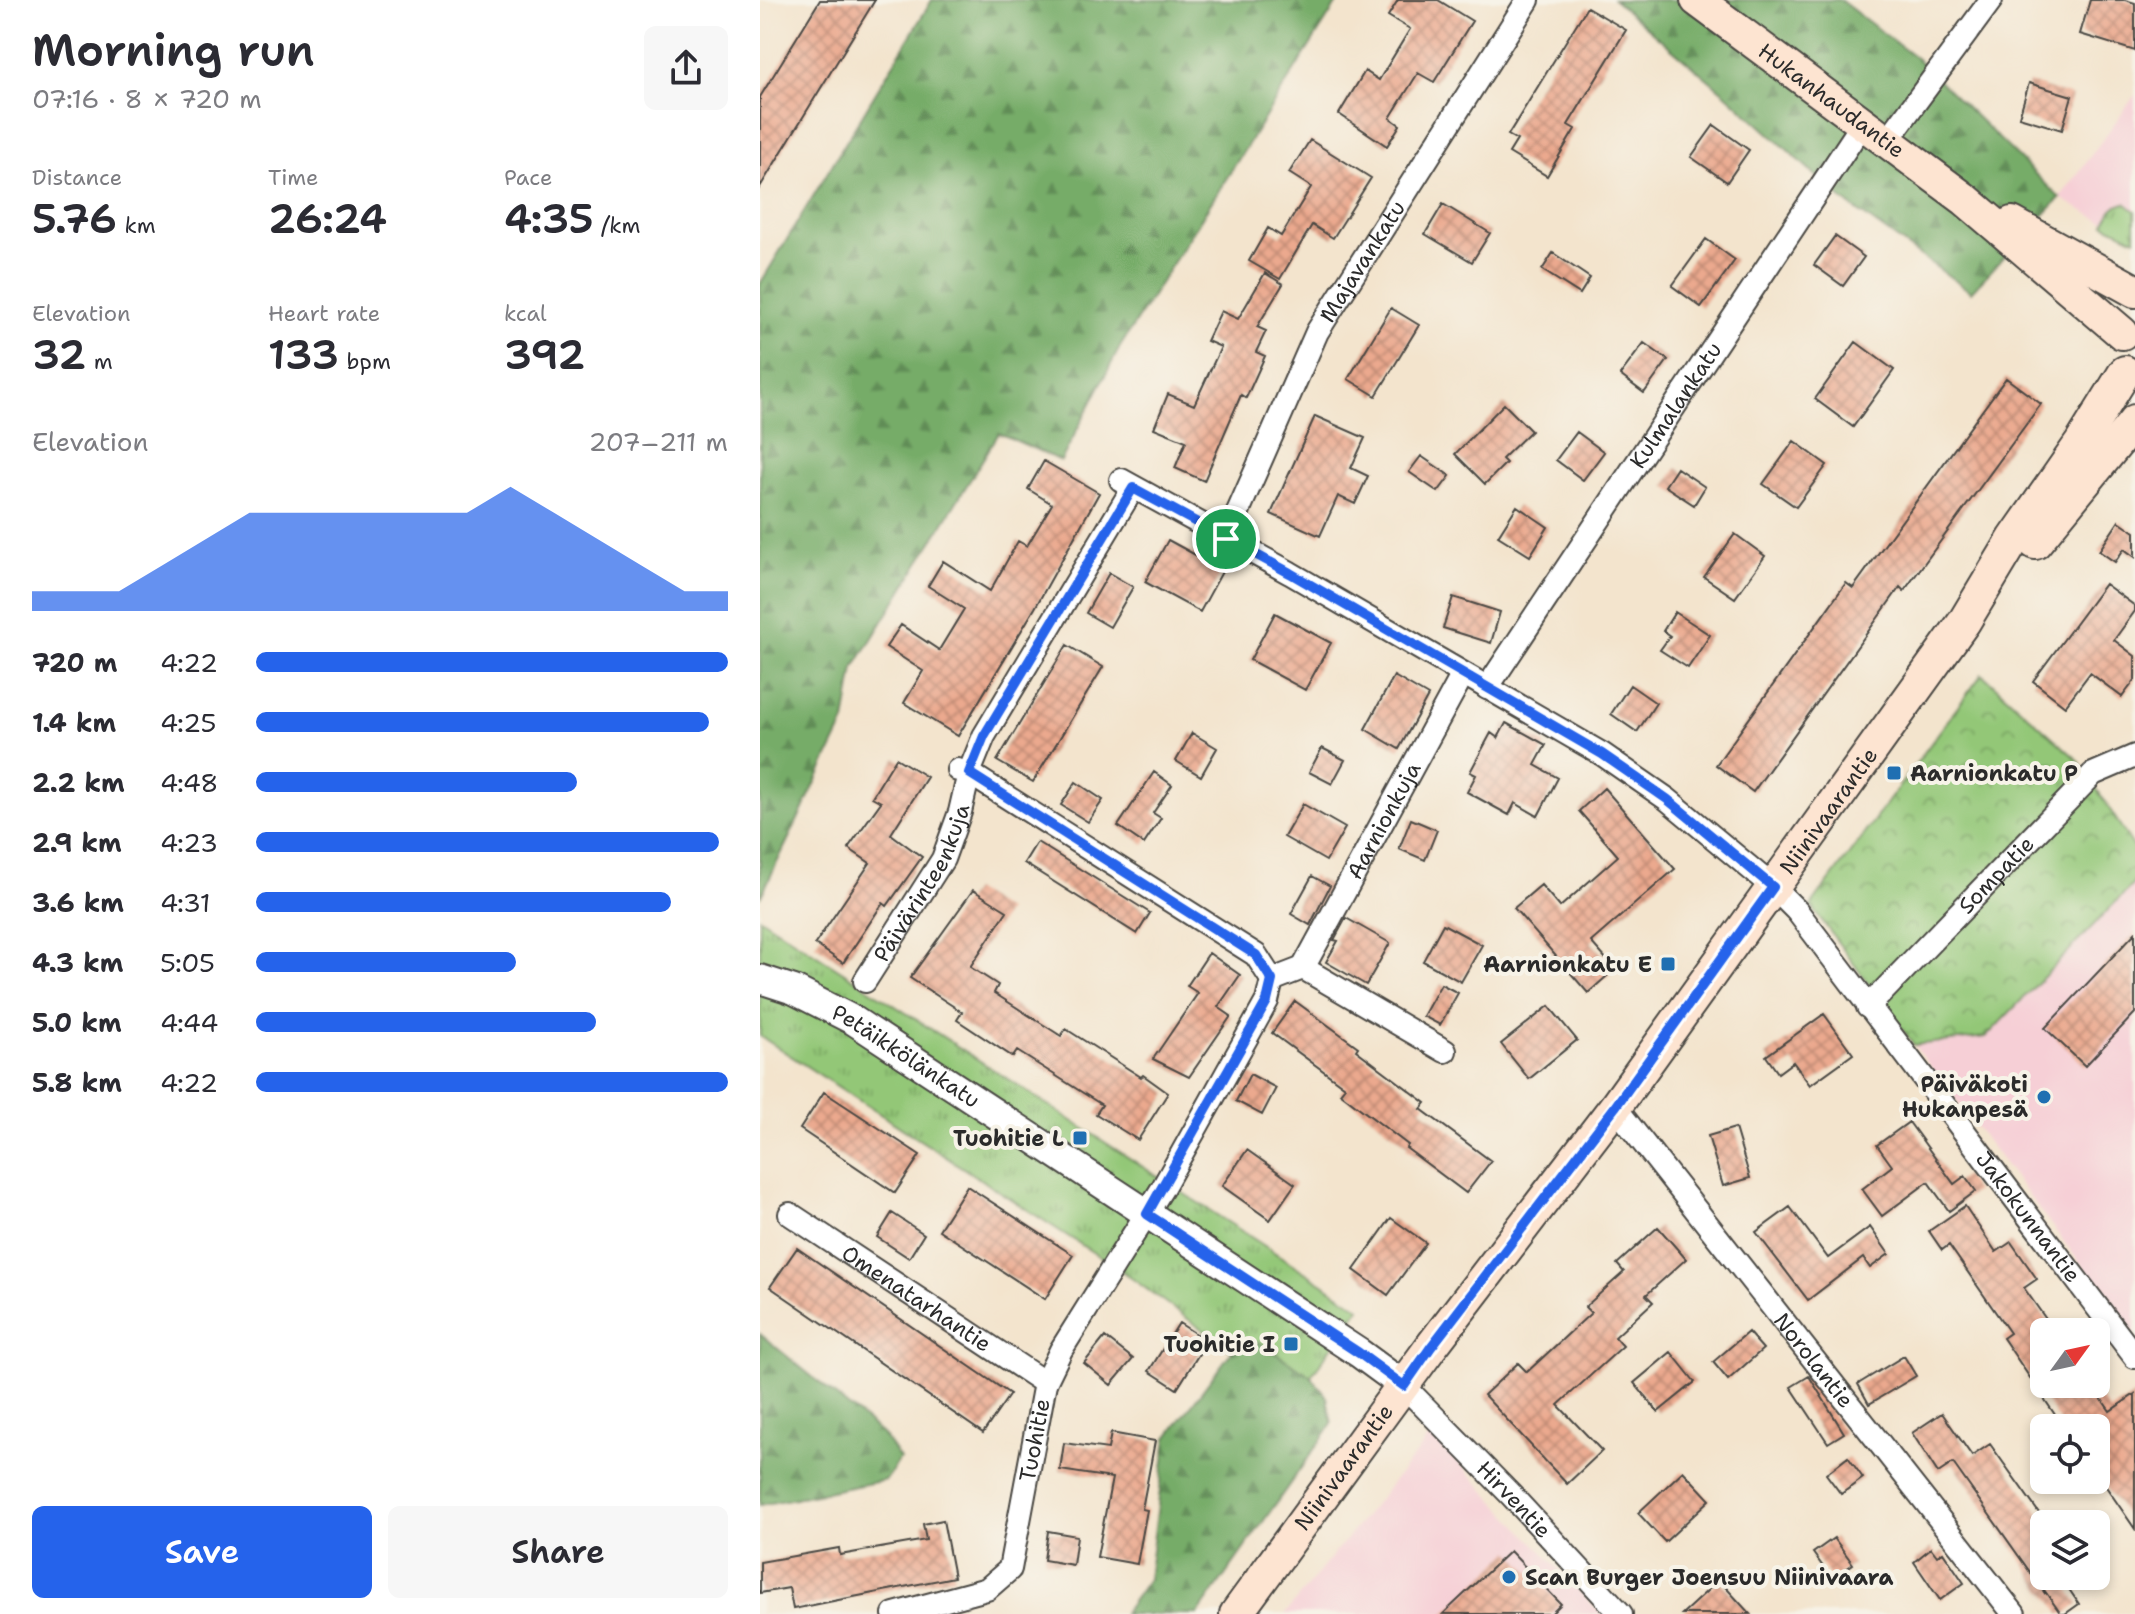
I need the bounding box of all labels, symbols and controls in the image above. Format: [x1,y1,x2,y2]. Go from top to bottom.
text: Morning run [32,21,315,80]
button: share [644,26,728,110]
street label: Hukanhaudantie [1753,36,1911,164]
text: 07:16 · 8 × 720 m [32,81,262,116]
text: Distance [32,163,122,192]
text: Time [268,163,318,192]
text: Pace [504,163,552,192]
text: 5.76 [32,192,117,246]
text: 26:24 [268,192,387,246]
text: 4:35 [504,192,594,246]
street label: Majavankatu [1312,195,1411,328]
text: km [117,211,156,240]
text: /km [594,211,640,240]
text: Elevation [32,299,130,328]
text: Heart rate [268,299,380,328]
text: kcal [504,299,547,328]
text: 32 [32,328,86,382]
text: 133 [268,328,339,382]
text: 392 [504,328,585,382]
street label: Kulmalankatu [1623,336,1728,474]
text: m [86,347,113,376]
text: bpm [339,347,391,376]
text: Elevation [32,424,148,459]
text: 207–211 m [588,424,728,459]
pin [1192,505,1260,573]
icon: arrive [1204,517,1248,561]
text: 720 m [32,645,117,680]
text: 4:22 [160,645,218,680]
text: 1.4 km [32,705,116,740]
text: 4:25 [160,705,217,740]
street label: Niinivaarantie [1773,741,1884,880]
street label: Aarnionkuja [1340,757,1427,884]
place label: Aarnionkatu P [1910,759,2078,788]
marker: Aarnionkatu P [1885,764,1903,782]
text: 2.2 km [32,765,125,800]
text: 4:48 [160,765,219,800]
street label: Päivärinteenkuja [867,801,976,967]
text: 2.9 km [32,825,122,860]
text: 4:23 [160,825,218,860]
street label: Sompatie [1952,829,2040,920]
text: 3.6 km [32,885,124,920]
text: 4:31 [160,885,211,920]
text: 4.3 km [32,945,123,980]
text: 5:05 [160,945,215,980]
place label: Aarnionkatu E [1483,950,1652,979]
marker: Aarnionkatu E [1659,955,1677,973]
street label: Petäikkölänkatu [827,997,986,1114]
text: 5.0 km [32,1005,122,1040]
text: 4:44 [160,1005,218,1040]
text: 5.8 km [32,1065,122,1100]
text: 4:22 [160,1065,218,1100]
place label: Päiväkoti Hukanpesä [1902,1070,2028,1124]
marker: Päiväkoti Hukanpesä [2035,1088,2053,1106]
place label: Tuohitie L [953,1124,1064,1153]
marker: Tuohitie L [1071,1129,1089,1147]
street label: Jakokunnantie [1970,1145,2088,1288]
street label: Omenatarhantie [836,1238,997,1358]
street label: Norolantie [1768,1307,1861,1413]
north arrow [2030,1318,2110,1398]
map controls [2030,1318,2110,1590]
place label: Tuohitie I [1164,1330,1275,1359]
marker: Tuohitie I [1282,1335,1300,1353]
street label: Tuohitie [1012,1396,1056,1484]
street label: Niinivaarantie [1287,1398,1399,1536]
button: locate [2030,1414,2110,1494]
street label: Hirventie [1471,1454,1558,1544]
button: Save [32,1506,372,1598]
button: Share [388,1506,728,1598]
button: layers [2030,1510,2110,1590]
place label: Scan Burger Joensuu Niinivaara [1525,1563,1894,1592]
marker: Scan Burger Joensuu Niinivaara [1500,1568,1518,1586]

